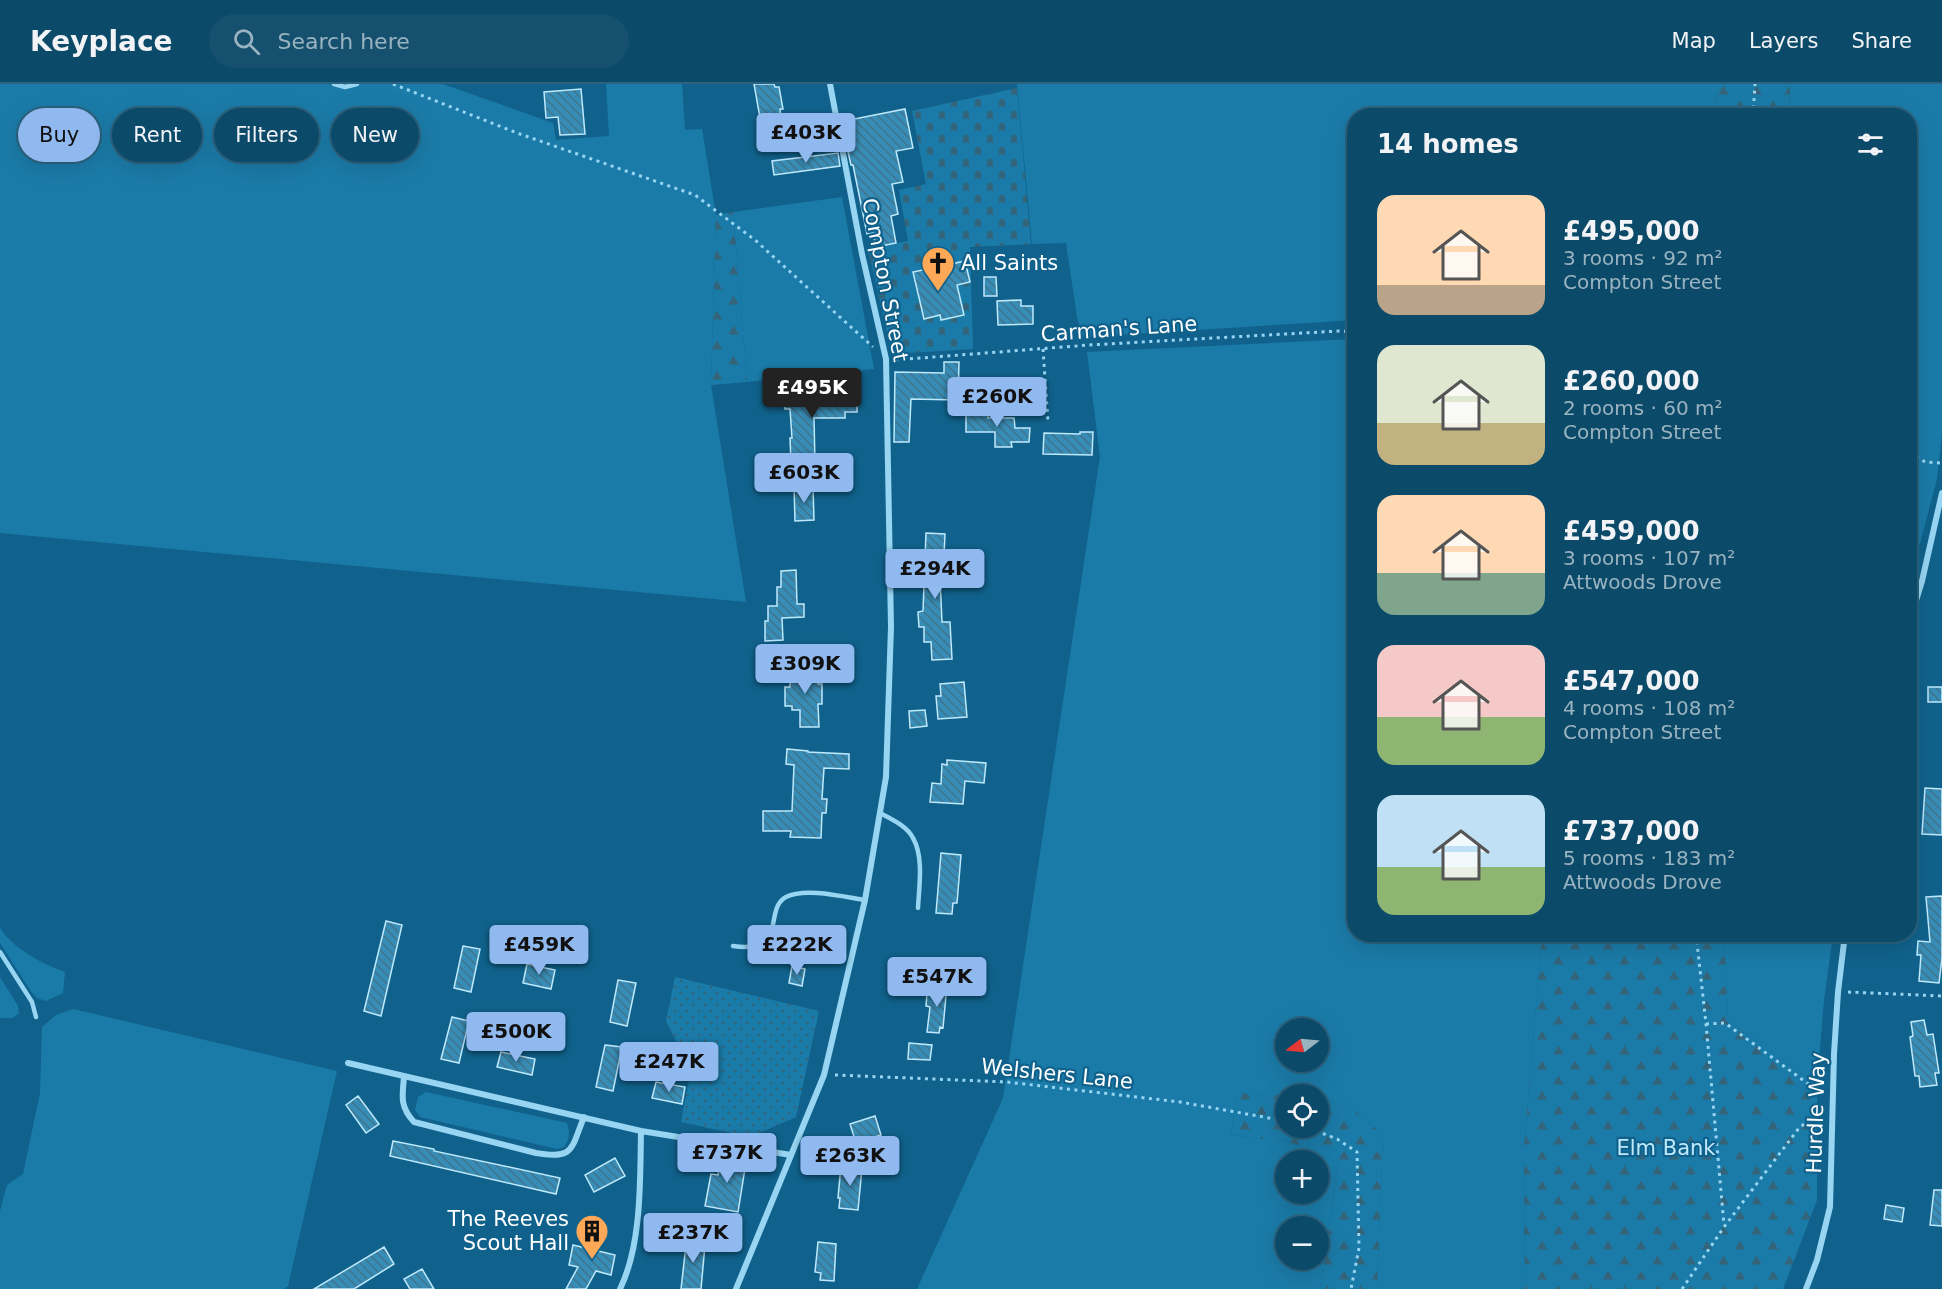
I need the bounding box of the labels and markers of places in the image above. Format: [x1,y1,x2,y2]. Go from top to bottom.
pin: £403K [764,113,848,164]
church icon: All Saints [920,245,956,292]
place label: All Saints [961,251,1058,275]
pin: £495K [770,368,854,419]
pin: £260K [955,377,1039,428]
pin: £603K [762,453,846,504]
pin: £294K [893,549,977,600]
pin: £309K [763,644,847,695]
pin: £459K [497,925,581,976]
pin: £222K [755,925,839,976]
pin: £547K [895,957,979,1008]
pin: £500K [474,1012,558,1063]
pin: £247K [627,1042,711,1093]
pin: £737K [685,1133,769,1184]
pin: £263K [808,1136,892,1187]
place label: The Reeves Scout Hall [446,1207,569,1255]
building icon: The Reeves Scout Hall [574,1213,610,1260]
pin: £237K [651,1213,735,1264]

